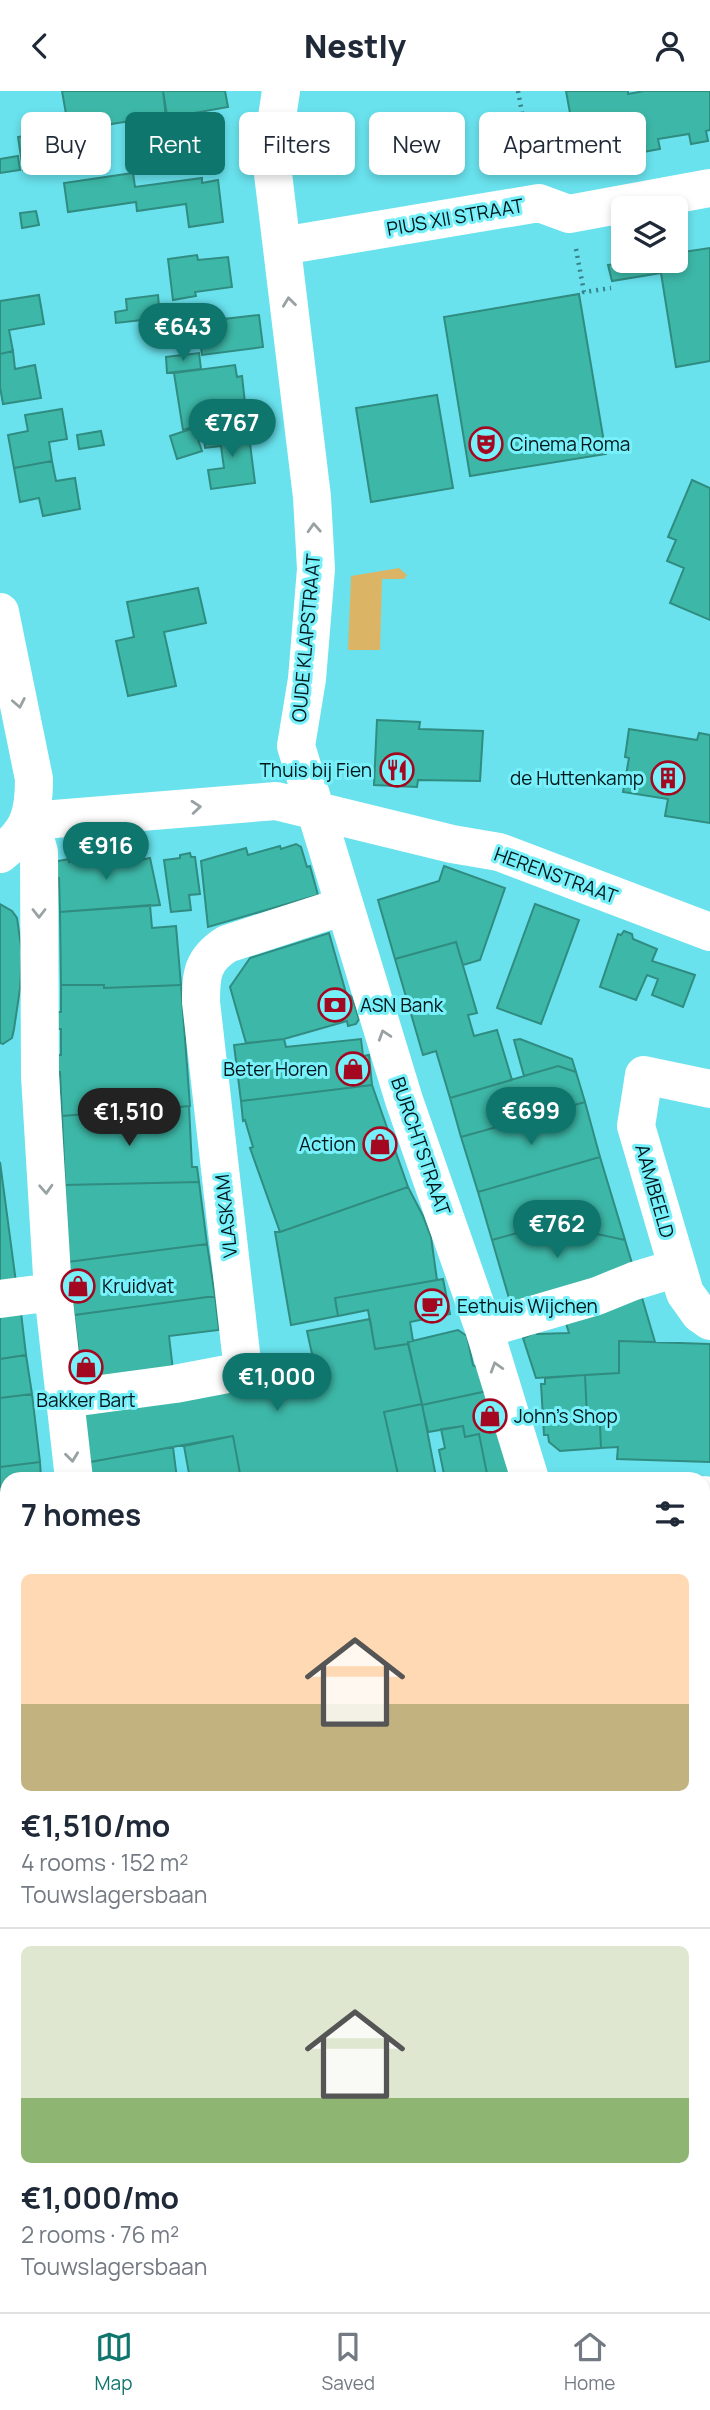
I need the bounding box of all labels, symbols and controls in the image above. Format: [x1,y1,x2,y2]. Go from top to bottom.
text: Nestly [304,24,406,68]
icon: back [21,27,59,65]
icon: person [651,27,689,65]
chip: Buy [21,112,111,175]
chip: Rent [125,112,225,175]
chip: Filters [239,112,355,175]
chip: New [369,112,465,175]
chip: Apartment [479,112,646,175]
street label: PIUS XII STRAAT [385,192,526,242]
map controls [611,196,688,273]
button: layers [611,196,688,273]
one-way arrow [281,296,296,308]
pin: €643 [142,303,224,363]
text: €643 [154,310,212,342]
pin: €767 [191,399,273,459]
text: €767 [205,406,259,438]
theatre icon: Cinema Roma [467,425,505,463]
place label: Cinema Roma [510,431,630,457]
one-way arrow [306,522,321,533]
street label: OUDE KLAPSTRAAT [286,552,326,723]
one-way arrow [10,697,25,709]
restaurant icon: Thuis bij Fien [378,751,416,789]
place label: Thuis bij Fien [260,757,372,783]
building icon: de Huttenkamp [649,759,687,797]
place label: de Huttenkamp [510,765,644,791]
one-way arrow [190,800,201,815]
pin: €916 [65,823,147,882]
text: €916 [79,829,133,861]
street label: HERENSTRAAT [491,841,622,910]
one-way arrow [31,908,47,919]
bank icon: ASN Bank [316,986,354,1024]
place label: ASN Bank [360,992,444,1018]
one-way arrow [378,1029,392,1042]
shop icon: Beter Horen [334,1050,372,1088]
place label: Beter Horen [223,1056,328,1082]
street label: BURCHTSTRAAT [385,1073,457,1219]
pin: €699 [490,1087,572,1147]
pin: €1,510 [72,1089,186,1148]
text: €699 [502,1094,560,1126]
text: €1,510 [94,1095,164,1127]
shop icon: Action [361,1125,399,1163]
place label: Action [299,1131,356,1157]
street label: AAMBEELD [629,1141,681,1241]
street label: VLASKAM [209,1173,243,1259]
one-way arrow [39,1184,54,1195]
pin: €762 [516,1201,598,1260]
text: €762 [529,1207,585,1239]
shop icon: Kruidvat [59,1267,97,1305]
place label: Kruidvat [102,1273,174,1299]
cafe icon: Eethuis Wijchen [413,1287,451,1325]
place label: Eethuis Wijchen [457,1293,598,1319]
shop icon: Bakker Bart [67,1348,105,1386]
pin: €1,000 [220,1353,334,1413]
text: €1,000 [238,1360,316,1392]
one-way arrow [489,1361,504,1373]
place label: Bakker Bart [36,1387,136,1413]
shop icon: John's Shop [471,1397,509,1435]
place label: John's Shop [514,1403,618,1429]
one-way arrow [64,1451,79,1463]
text: 7 homes [21,1494,141,1535]
icon: filters [651,1495,689,1533]
icon: home [292,1619,418,1745]
text: €1,510/mo [21,1805,170,1846]
text: 4 rooms · 152 m² [21,1846,188,1878]
text: Touwslagersbaan [21,1878,207,1910]
icon: home [292,1991,418,2117]
text: €1,000/mo [21,2177,179,2218]
text: 2 rooms · 76 m² [21,2218,179,2250]
text: Touwslagersbaan [21,2250,207,2282]
tab: Map [95,2328,133,2396]
tab: Saved [322,2328,375,2396]
tab: Home [564,2328,615,2396]

